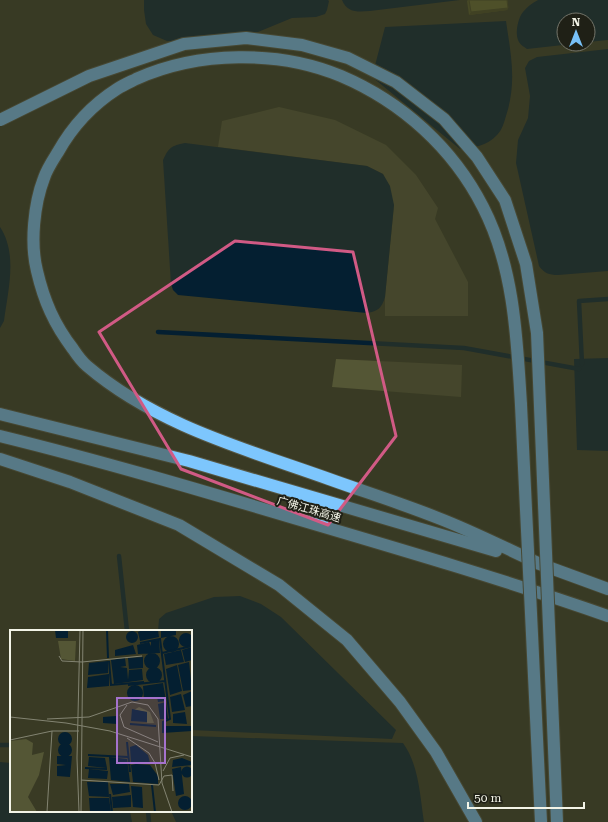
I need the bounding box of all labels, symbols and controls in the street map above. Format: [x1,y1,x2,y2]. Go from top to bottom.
north arrow [556,12,596,52]
text: N [572,16,581,29]
street label: 广佛江珠高速 [275,494,342,525]
inset map [10,630,192,812]
scale bar [468,784,584,810]
text: 50 m [474,791,501,805]

